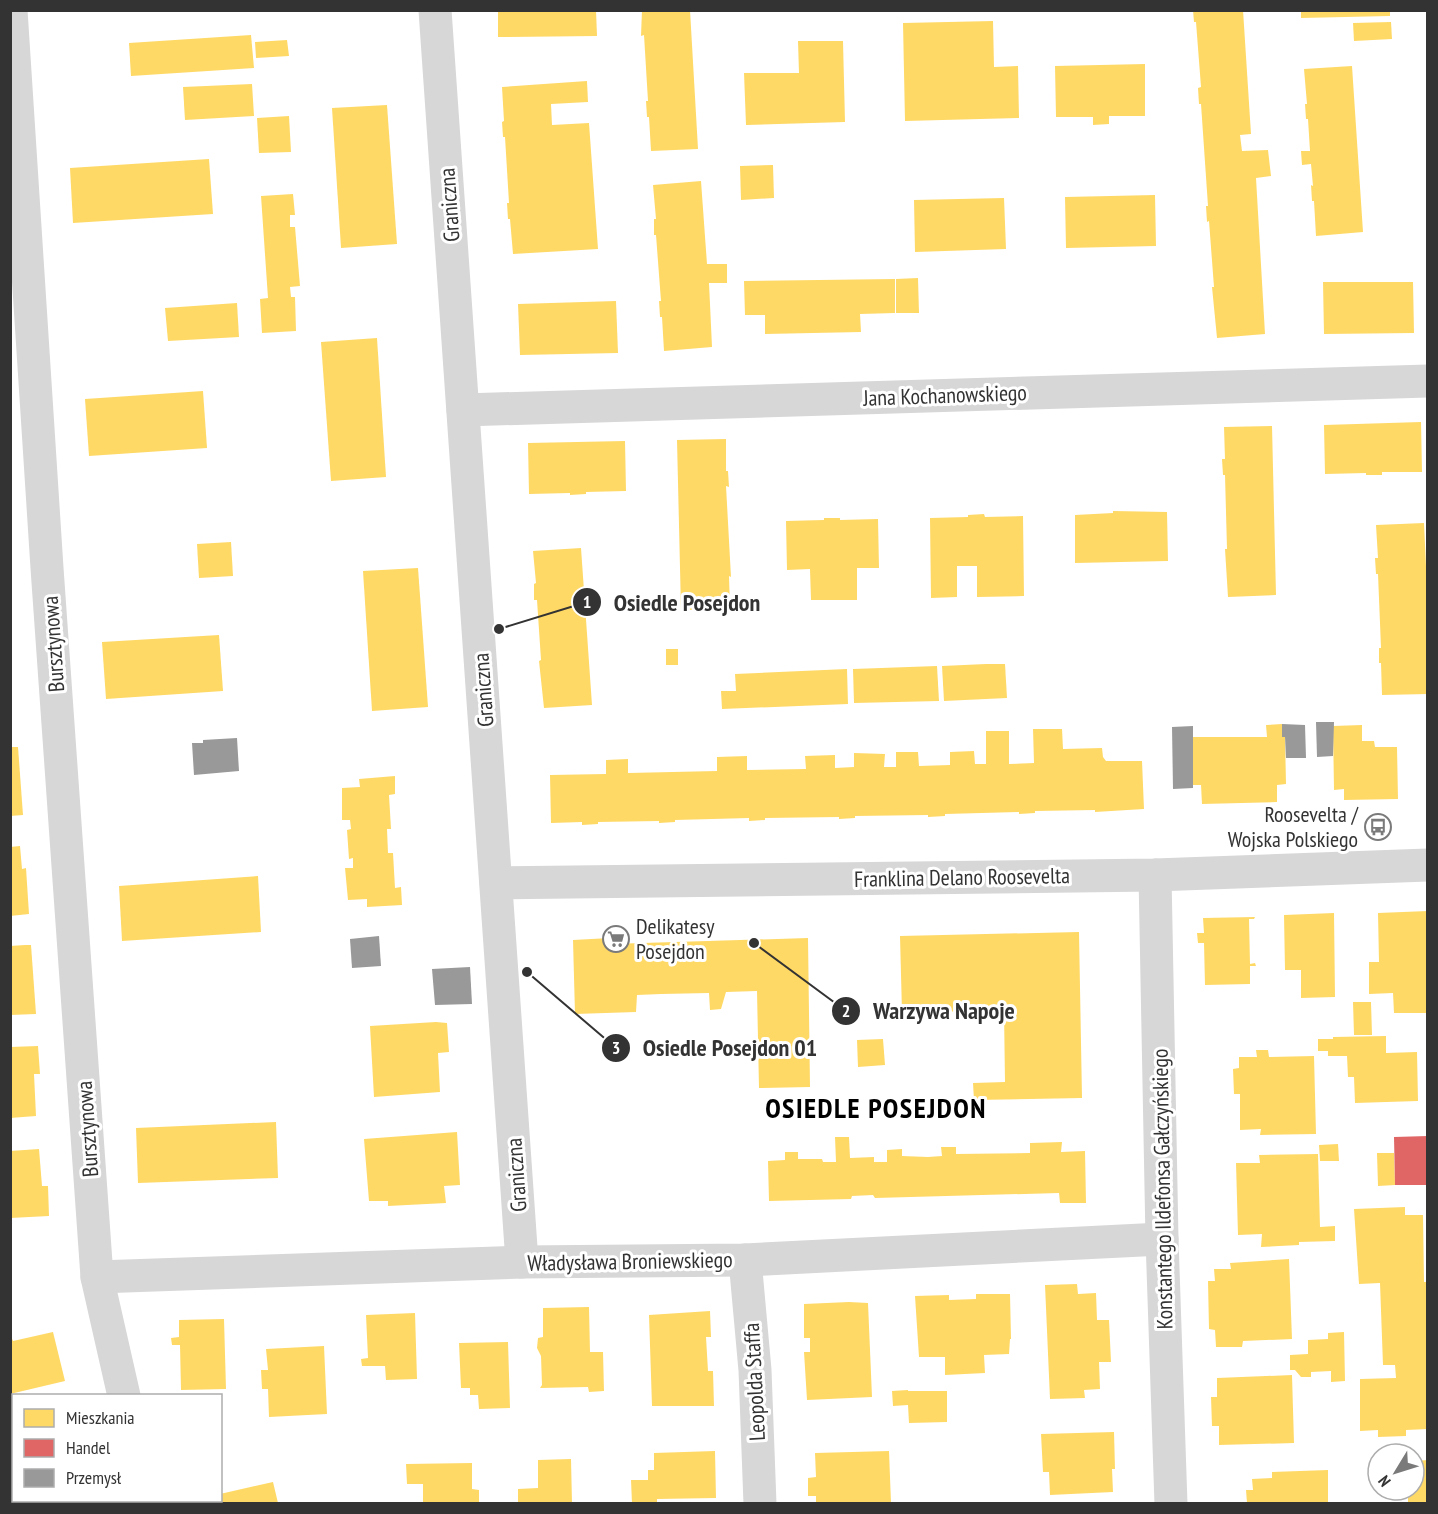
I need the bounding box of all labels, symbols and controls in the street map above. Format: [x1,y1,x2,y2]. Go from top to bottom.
street label: Graniczna [432,167,466,243]
street label: Jana Kochanowskiego [862,378,1027,412]
callout: Osiedle Posejdon [572,581,773,623]
text: Osiedle Posejdon [614,587,760,618]
text: 1 [583,590,591,613]
street label: Bursztynowa [36,595,70,693]
street label: Graniczna [466,652,500,728]
place label: Roosevelta / Wojska Polskiego [1228,800,1359,853]
bus stop icon: Roosevelta / Wojska Polskiego [1363,812,1393,842]
street label: Franklina Delano Roosevelta [854,861,1070,893]
place label: Delikatesy Posejdon [636,912,715,965]
supermarket icon: Delikatesy Posejdon [601,924,631,954]
callout: Warzywa Napoje [831,990,1027,1032]
text: Warzywa Napoje [872,995,1015,1026]
text: 2 [842,999,850,1022]
callout: Osiedle Posejdon 01 [601,1027,830,1069]
text: Osiedle Posejdon 01 [643,1032,817,1063]
text: 3 [612,1036,620,1059]
street label: Konstantego Ildefonsa Gałczyńskiego [1146,1048,1178,1330]
street label: Bursztynowa [70,1080,104,1178]
district label: OSIEDLE POSEJDON [765,1089,987,1126]
street label: Graniczna [499,1137,533,1213]
street label: Władysława Broniewskiego [527,1245,733,1277]
street label: Leopolda Staffa [737,1322,771,1442]
legend [12,1394,222,1502]
text: Mieszkania [66,1406,135,1429]
text: Handel [66,1436,111,1459]
north arrow [1366,1442,1426,1502]
text: Przemysł [66,1466,122,1489]
text: N [1374,1472,1395,1491]

